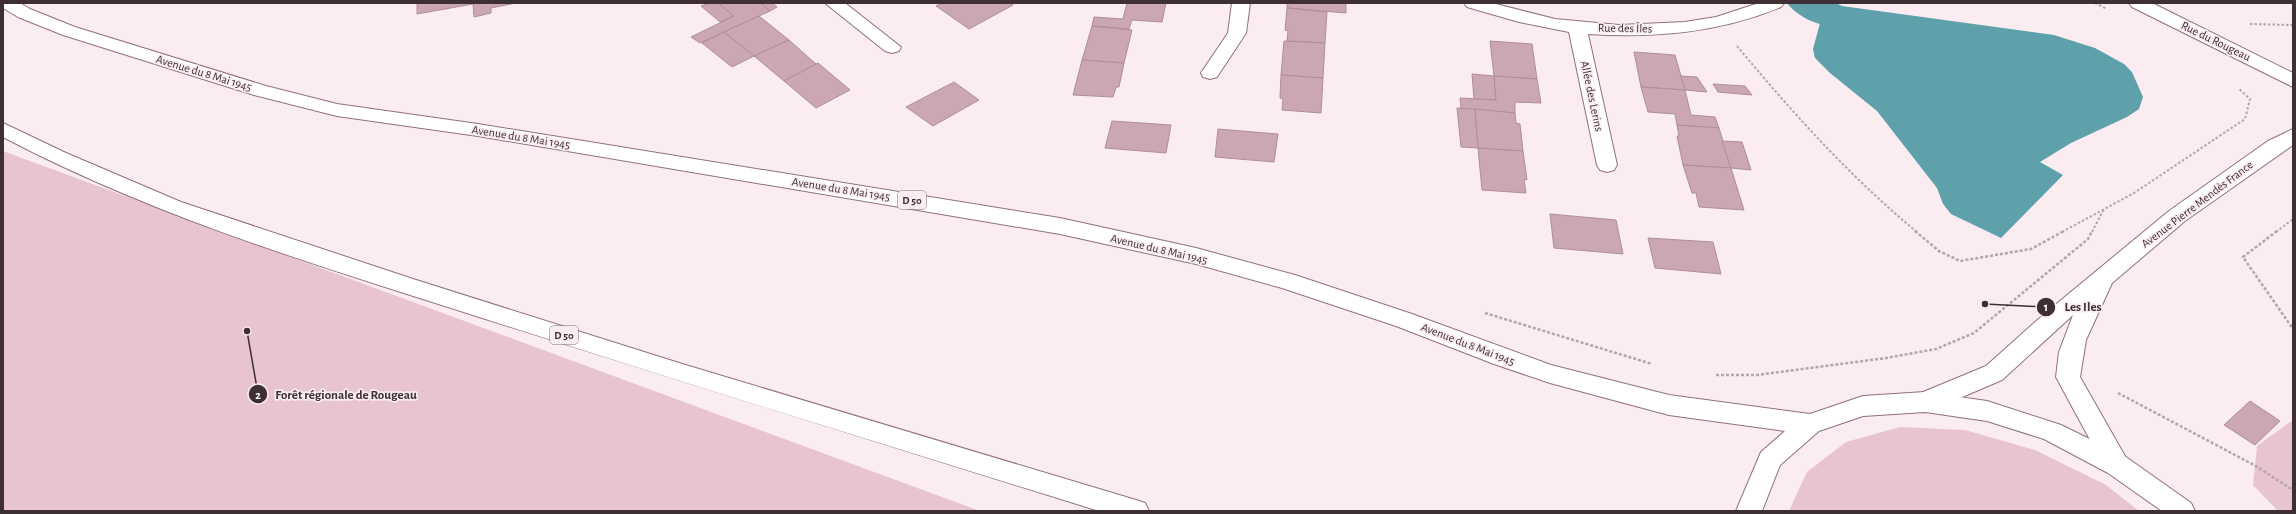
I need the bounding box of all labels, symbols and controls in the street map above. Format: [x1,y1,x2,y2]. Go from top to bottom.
street label: Rue du Rougeau [2179,19,2253,63]
street label: Rue des Îles [1598,21,1652,34]
street label: Avenue du 8 Mai 1945 [155,53,253,93]
street label: Allée des Lerins [1579,60,1605,132]
street label: Avenue du 8 Mai 1945 [471,123,571,151]
street label: Avenue Pierre Mendès France [2139,158,2255,250]
street label: Avenue du 8 Mai 1945 [791,175,891,203]
road number: D 50 [898,191,926,209]
street label: Avenue du 8 Mai 1945 [1109,232,1209,266]
callout: Les Iles [2036,294,2110,319]
text: 1 [2044,301,2048,313]
text: Les Iles [2064,301,2102,314]
street label: Avenue du 8 Mai 1945 [1420,321,1516,367]
road number: D 50 [550,326,578,344]
callout: Forêt régionale de Rougeau [248,382,425,407]
text: 2 [255,389,261,401]
text: Forêt régionale de Rougeau [275,389,417,402]

